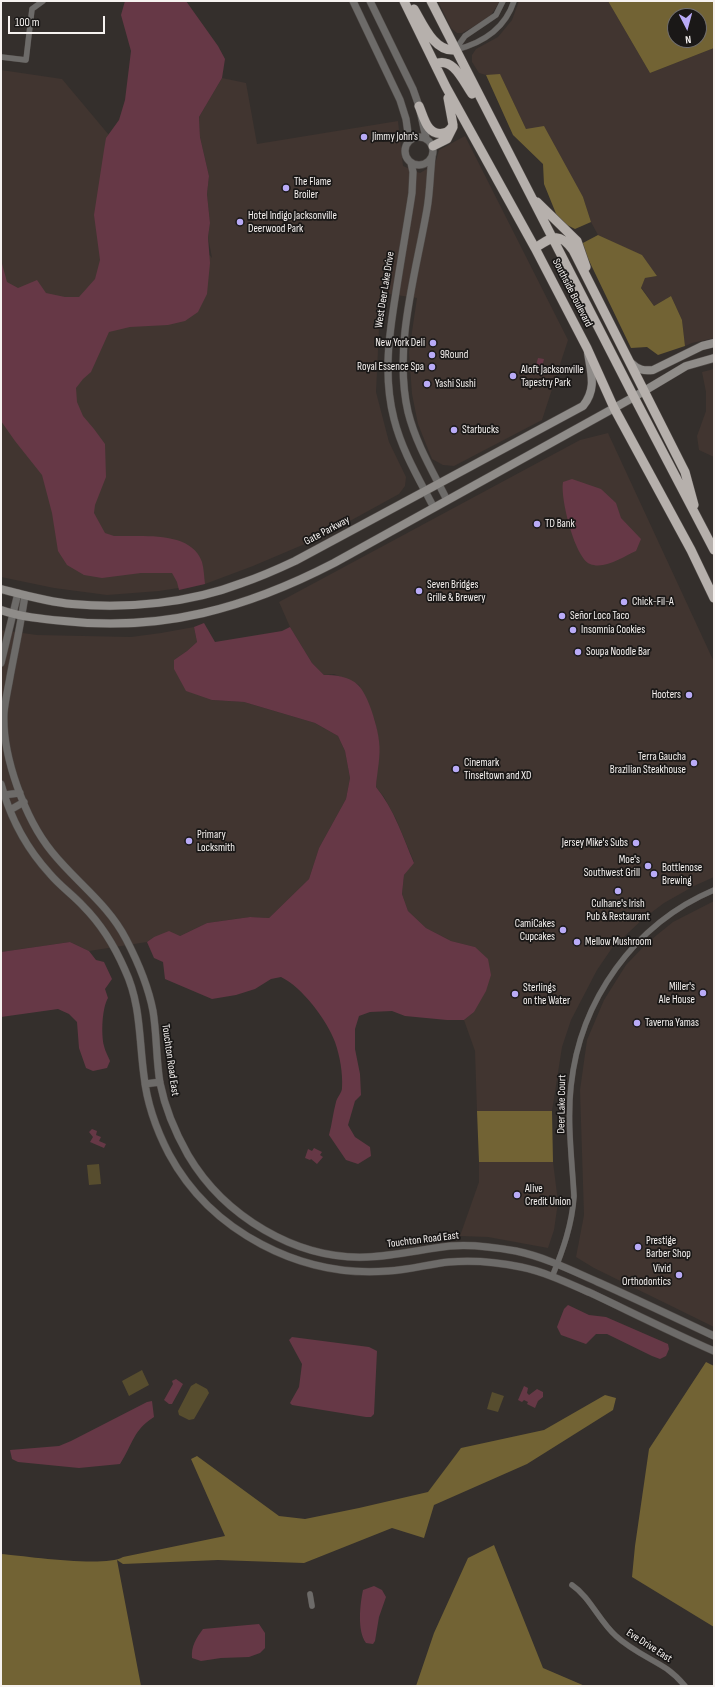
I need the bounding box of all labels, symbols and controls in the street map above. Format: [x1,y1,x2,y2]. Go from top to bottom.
scale bar [10,8,107,34]
north arrow [667,8,707,48]
text: 100 m [15,15,40,30]
text: N [685,33,692,46]
place label: Jimmy John's [372,130,418,144]
marker: Jimmy John's [359,132,369,142]
place label: The Flame Broiler [294,175,331,201]
marker: The Flame Broiler [281,183,291,193]
place label: Hotel Indigo Jacksonville Deerwood Park [248,209,337,235]
marker: Hotel Indigo Jacksonville Deerwood Park [235,217,245,227]
street label: West Deer Lake Drive [372,251,398,329]
street label: Southside Boulevard [549,257,595,329]
place label: New York Deli [375,336,425,350]
marker: New York Deli [428,338,438,348]
place label: 9Round [440,348,468,362]
marker: 9Round [427,350,437,360]
place label: Royal Essence Spa [357,360,424,374]
marker: Royal Essence Spa [427,362,437,372]
place label: Aloft Jacksonville Tapestry Park [521,363,584,389]
marker: Aloft Jacksonville Tapestry Park [508,371,518,381]
place label: Yashi Sushi [435,377,476,391]
marker: Yashi Sushi [422,379,432,389]
place label: Starbucks [462,423,499,437]
marker: Starbucks [449,425,459,435]
street label: Gate Parkway [302,514,352,548]
place label: TD Bank [545,517,575,531]
marker: TD Bank [532,519,542,529]
place label: Seven Bridges Grille & Brewery [427,578,486,604]
marker: Seven Bridges Grille & Brewery [414,586,424,596]
place label: Chick-Fil-A [632,595,674,609]
marker: Chick-Fil-A [619,597,629,607]
place label: Señor Loco Taco [570,609,629,623]
marker: Señor Loco Taco [557,611,567,621]
place label: Insomnia Cookies [581,623,645,637]
marker: Insomnia Cookies [568,625,578,635]
place label: Soupa Noodle Bar [586,645,650,659]
marker: Soupa Noodle Bar [573,647,583,657]
place label: Hooters [652,688,681,702]
marker: Hooters [684,690,694,700]
place label: Terra Gaucha Brazilian Steakhouse [610,750,686,776]
place label: Cinemark Tinseltown and XD [464,756,531,782]
marker: Terra Gaucha Brazilian Steakhouse [689,758,699,768]
marker: Cinemark Tinseltown and XD [451,764,461,774]
place label: Primary Locksmith [197,828,235,854]
marker: Primary Locksmith [184,836,194,846]
place label: Jersey Mike's Subs [562,836,628,850]
marker: Jersey Mike's Subs [631,838,641,848]
place label: Moe's Southwest Grill [584,853,640,879]
marker: Moe's Southwest Grill [643,861,653,871]
place label: Bottlenose Brewing [662,861,702,887]
marker: Bottlenose Brewing [649,869,659,879]
marker: Culhane's Irish Pub & Restaurant [613,886,623,896]
place label: Culhane's Irish Pub & Restaurant [586,897,650,923]
place label: CamiCakes Cupcakes [515,917,555,943]
marker: CamiCakes Cupcakes [558,925,568,935]
place label: Mellow Mushroom [585,935,651,949]
marker: Mellow Mushroom [572,937,582,947]
place label: Miller's Ale House [659,980,695,1006]
place label: Sterlings on the Water [523,981,570,1007]
marker: Miller's Ale House [698,988,708,998]
marker: Sterlings on the Water [510,989,520,999]
place label: Taverna Yamas [645,1016,699,1030]
marker: Taverna Yamas [632,1018,642,1028]
street label: Touchton Road East [158,1023,182,1097]
street label: Deer Lake Court [555,1075,569,1133]
place label: Alive Credit Union [525,1182,571,1208]
marker: Alive Credit Union [512,1190,522,1200]
street label: Touchton Road East [386,1229,460,1251]
place label: Prestige Barber Shop [646,1234,691,1260]
marker: Prestige Barber Shop [633,1242,643,1252]
place label: Vivid Orthodontics [622,1262,671,1288]
marker: Vivid Orthodontics [674,1270,684,1280]
street label: Eve Drive East [624,1626,674,1666]

